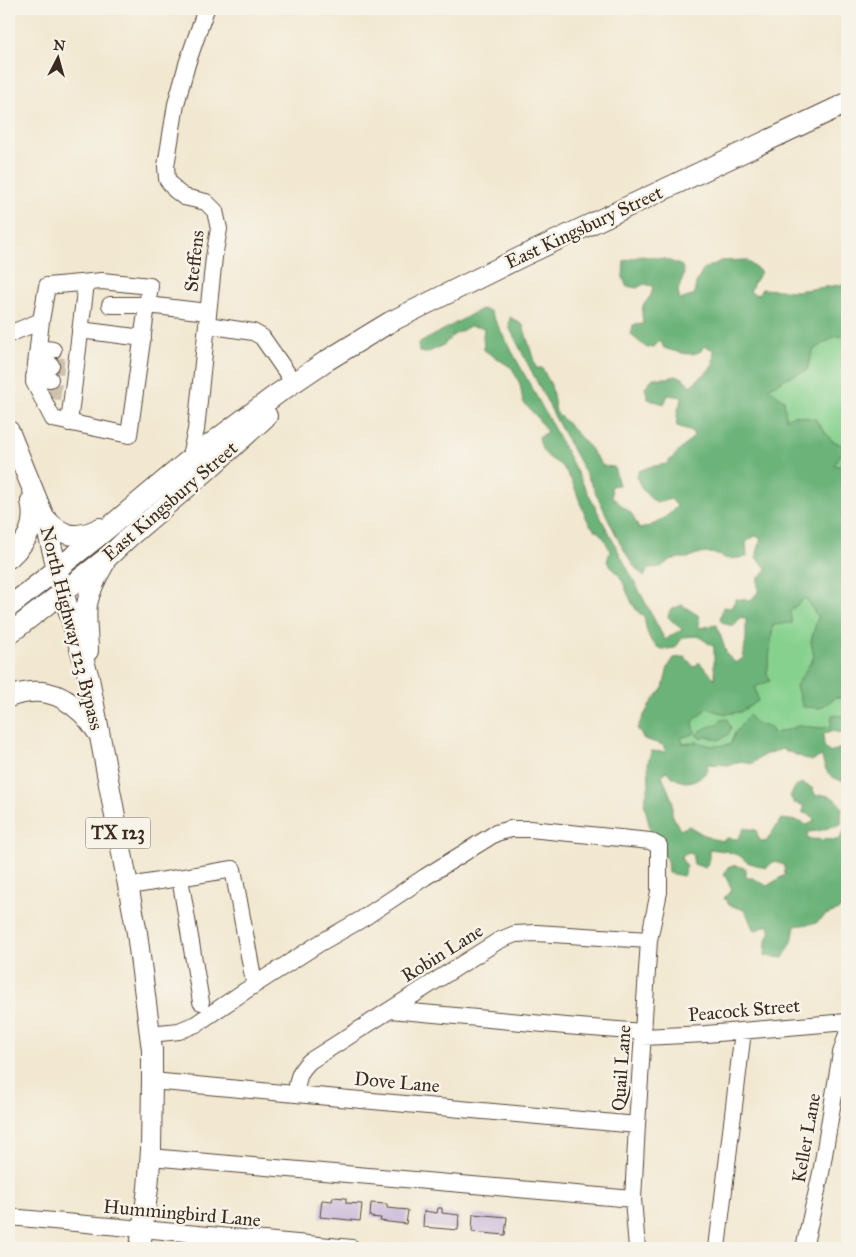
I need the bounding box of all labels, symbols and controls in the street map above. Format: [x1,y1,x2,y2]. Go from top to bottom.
north arrow [32,32,82,82]
text: N [53,36,66,55]
street label: East Kingsbury Street [502,180,667,274]
street label: Steffens [179,229,209,293]
street label: East Kingsbury Street [98,436,243,566]
street label: North Highway 123 Bypass [35,524,108,733]
road number: TX 123 [86,818,150,848]
street label: Robin Lane [397,919,487,987]
street label: Peacock Street [687,994,801,1026]
street label: Quail Lane [607,1024,635,1112]
street label: Dove Lane [353,1067,441,1097]
street label: Keller Lane [787,1091,825,1185]
street label: Hummingbird Lane [102,1195,262,1232]

